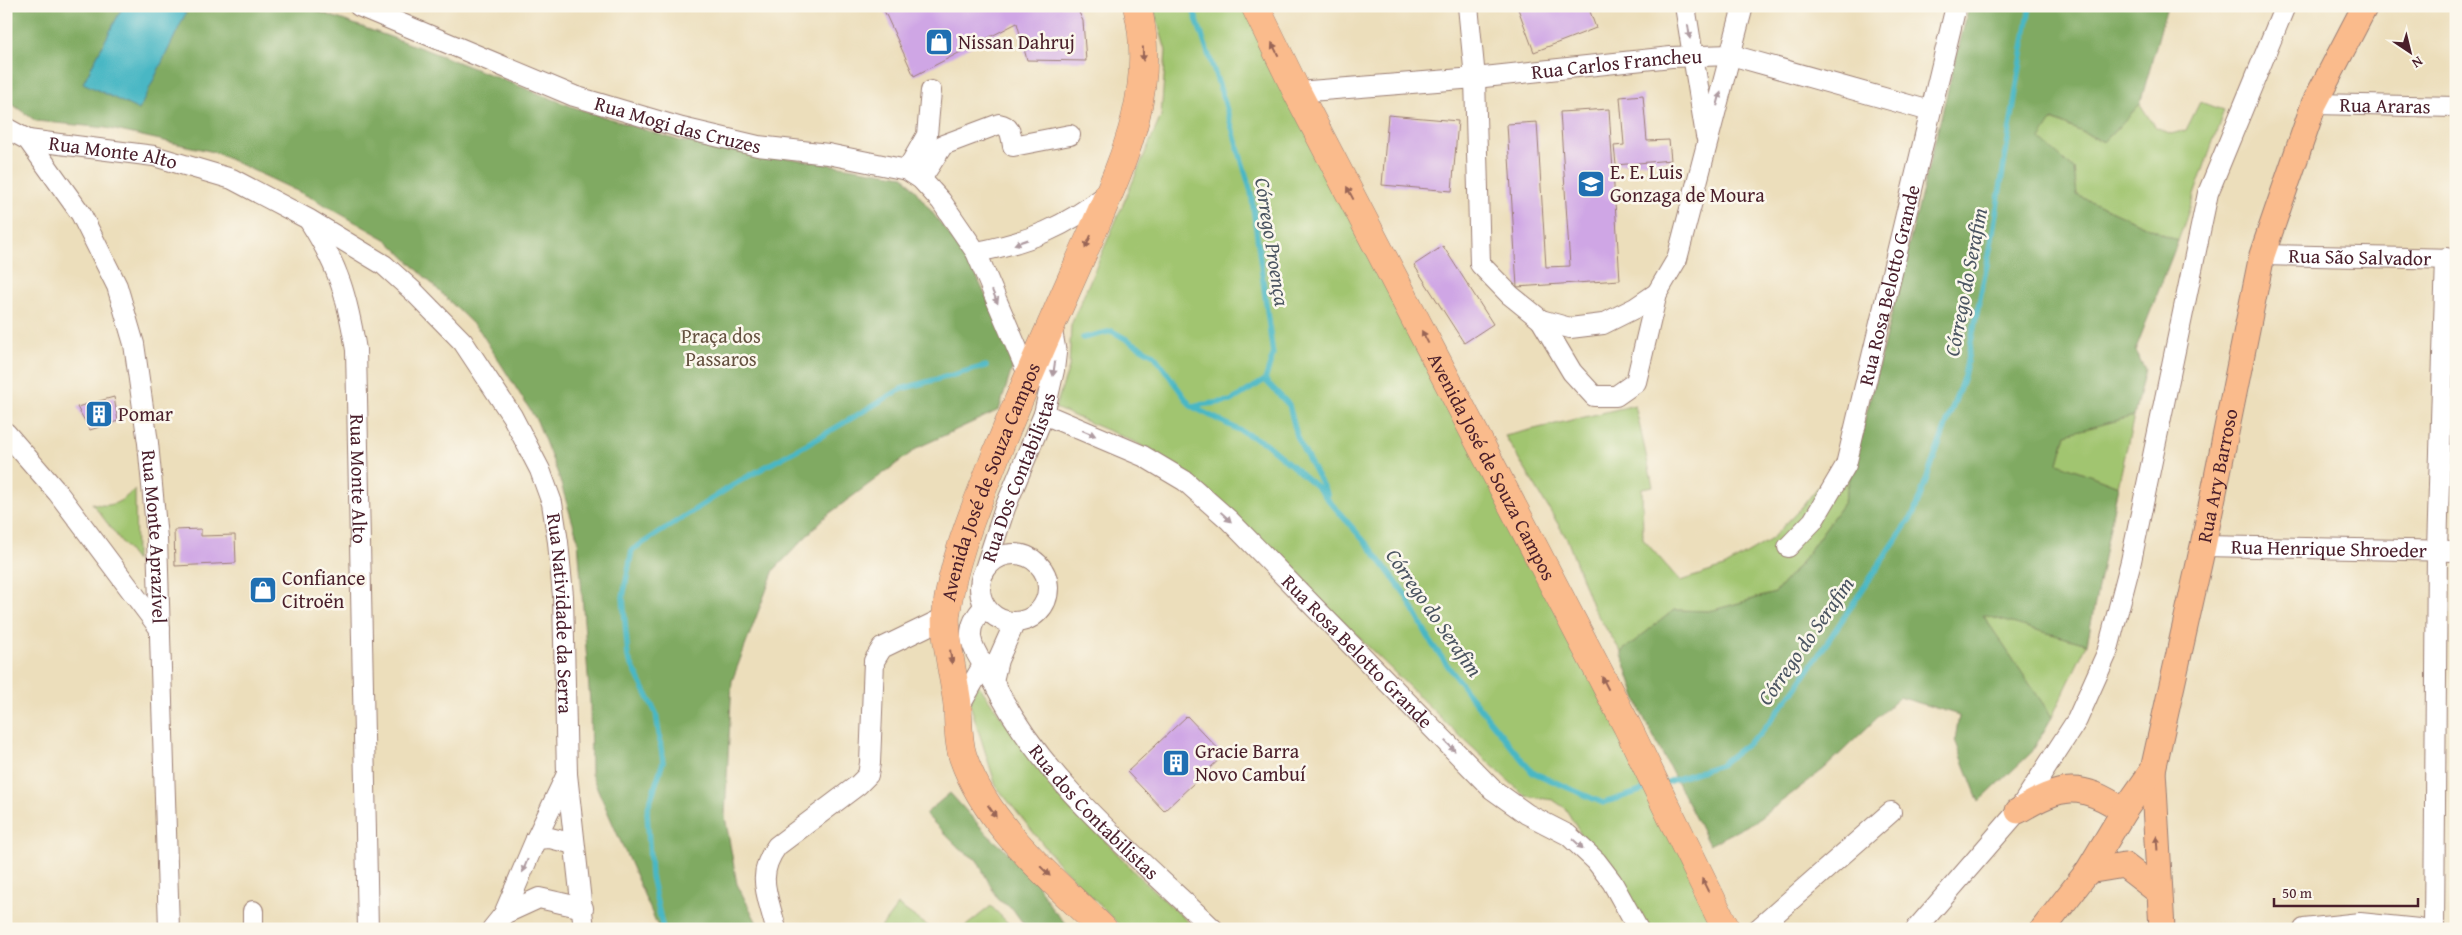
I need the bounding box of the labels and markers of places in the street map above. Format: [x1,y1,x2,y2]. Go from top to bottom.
shop icon: Nissan Dahruj [924,27,954,57]
place label: Nissan Dahruj [958,27,1075,56]
place label: E. E. Luis Gonzaga de Moura [1610,157,1765,209]
school or university icon: E. E. Luis Gonzaga de Moura [1576,169,1606,199]
building icon: Pomar [84,399,114,429]
place label: Pomar [118,399,173,428]
place label: Confiance Citroën [282,563,365,615]
shop icon: Confiance Citroën [248,575,278,605]
place label: Gracie Barra Novo Cambuí [1195,736,1306,788]
building icon: Gracie Barra Novo Cambuí [1161,748,1191,778]

